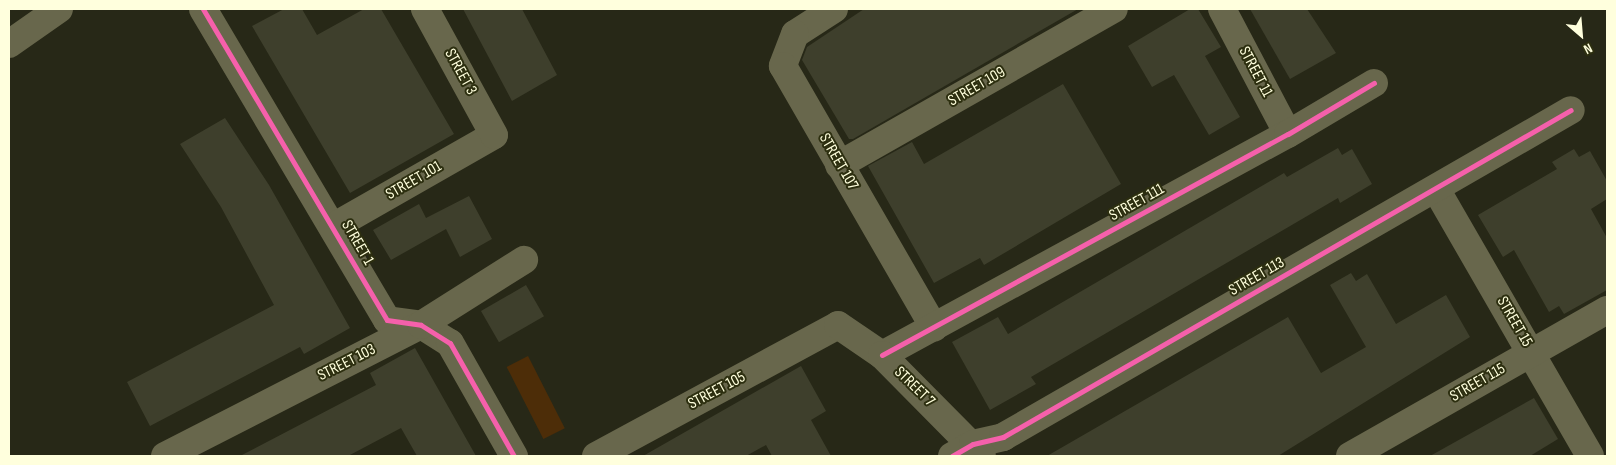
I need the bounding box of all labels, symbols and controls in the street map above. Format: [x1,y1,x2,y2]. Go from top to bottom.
north arrow [1556,10,1606,60]
text: N [1581,40,1595,58]
street label: STREET 11 [1234,44,1276,100]
street label: STREET 3 [440,46,480,98]
street label: STREET 109 [945,63,1009,111]
street label: STREET 107 [814,130,862,194]
street label: STREET 101 [383,157,445,205]
street label: STREET 111 [1106,180,1168,226]
street label: STREET 1 [337,217,377,269]
street label: STREET 113 [1226,253,1288,301]
street label: STREET 15 [1492,293,1536,351]
street label: STREET 103 [315,340,379,386]
street label: STREET 115 [1447,360,1509,406]
street label: STREET 7 [890,363,938,411]
street label: STREET 105 [685,368,749,414]

